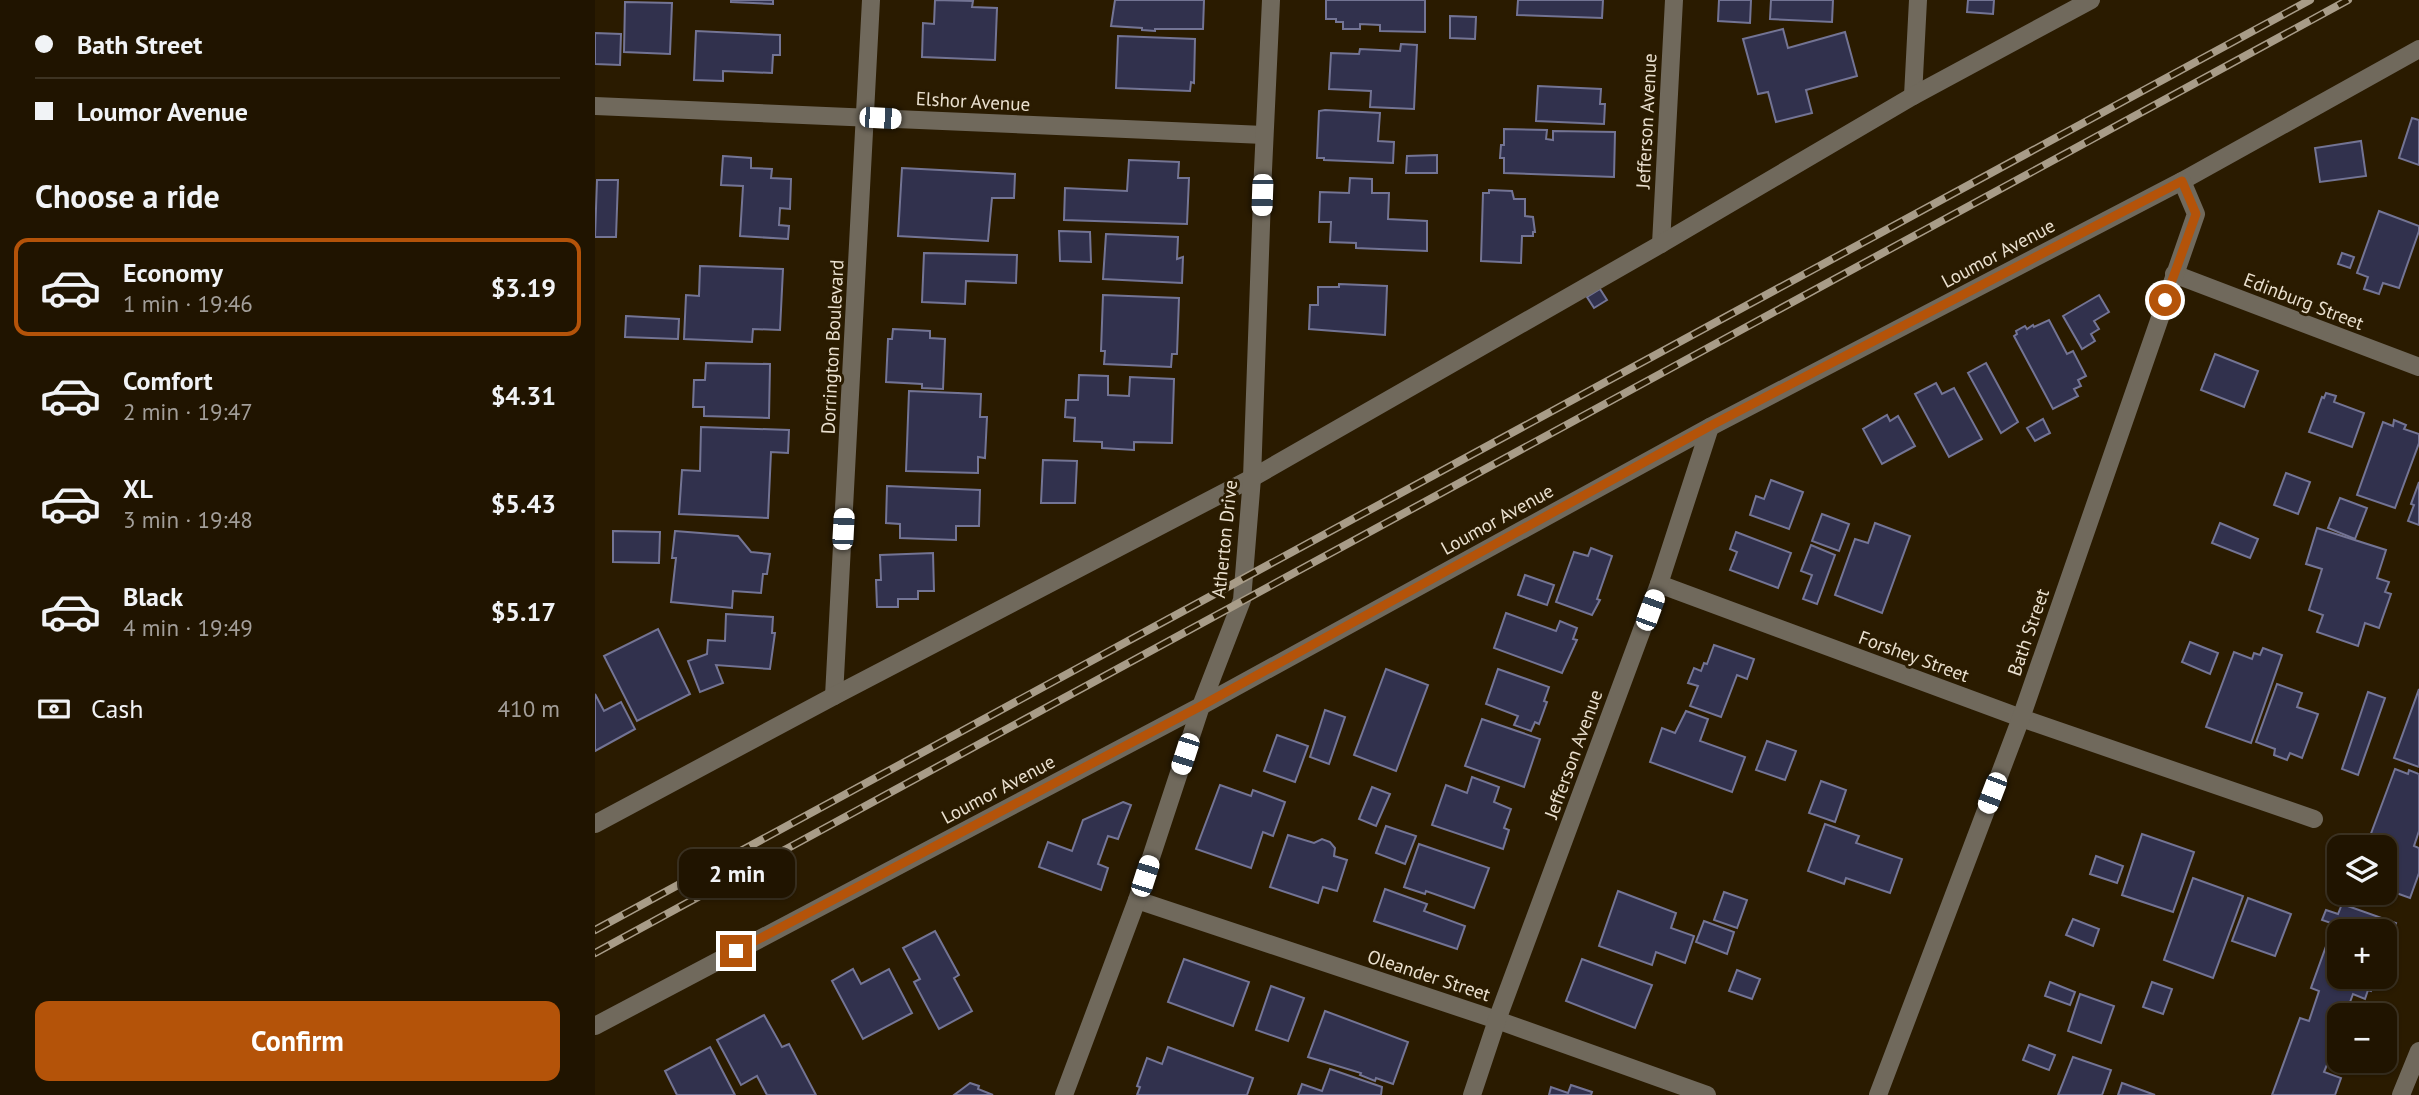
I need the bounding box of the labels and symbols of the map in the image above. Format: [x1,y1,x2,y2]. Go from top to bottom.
street label: Jefferson Avenue [1630,53,1662,190]
street label: Elshor Avenue [915,86,1031,116]
car [859,106,902,130]
car [1251,174,1274,216]
street label: Loumor Avenue [1937,213,2059,293]
street label: Dorrington Boulevard [815,259,849,435]
street label: Edinburg Street [2241,267,2368,335]
route start [2149,284,2181,316]
street label: Loumor Avenue [1437,478,1557,560]
street label: Atherton Drive [1206,479,1242,599]
car [832,507,855,551]
street label: Bath Street [2002,585,2054,679]
car [1633,587,1668,633]
street label: Forshey Street [1855,625,1973,687]
street label: Jefferson Avenue [1538,686,1607,823]
car [1169,731,1202,777]
street label: Loumor Avenue [937,749,1059,829]
car [1975,770,2010,816]
callout: 2 min [678,850,794,898]
car [1129,853,1162,899]
route end [720,935,752,967]
street label: Oleander Street [1364,944,1494,1006]

